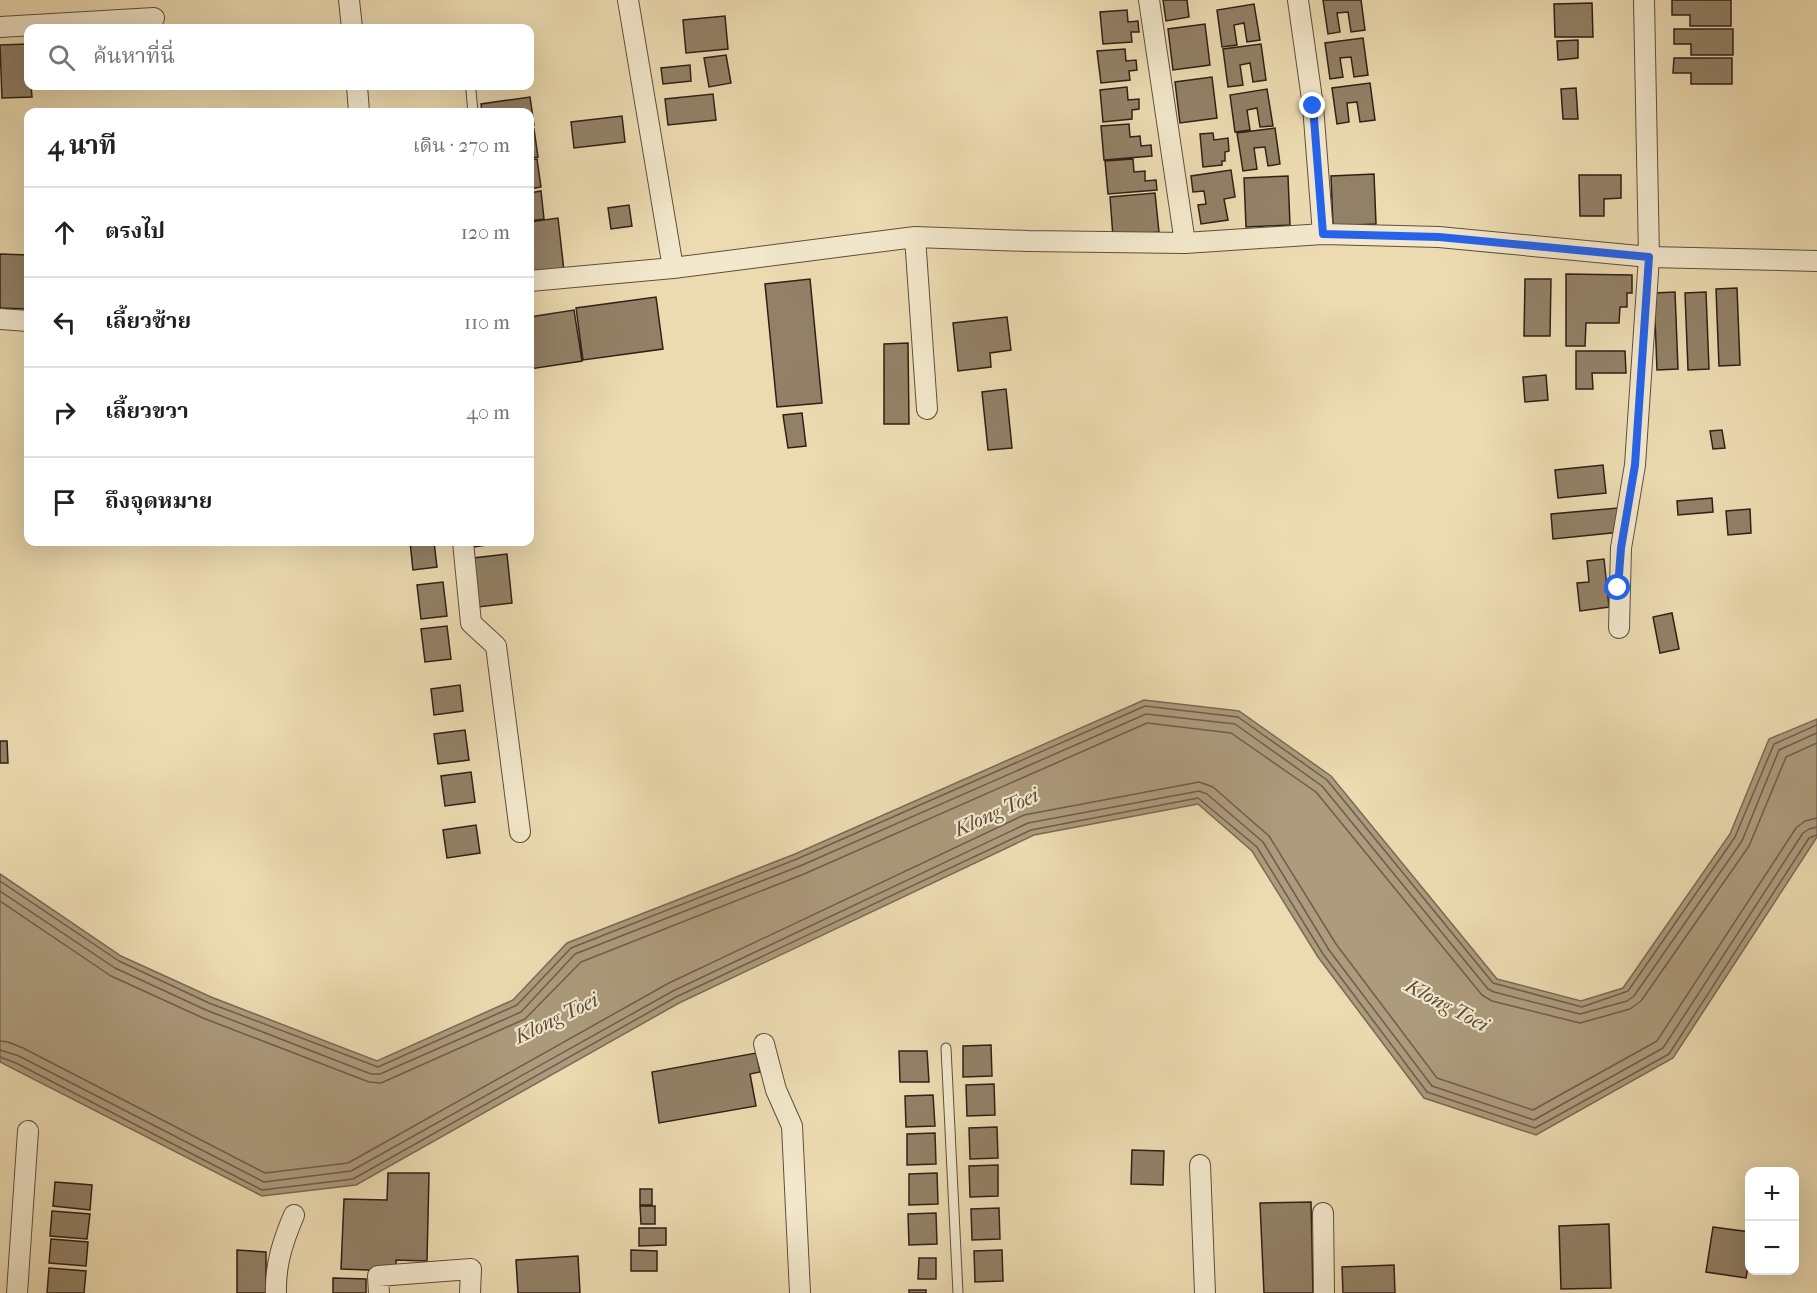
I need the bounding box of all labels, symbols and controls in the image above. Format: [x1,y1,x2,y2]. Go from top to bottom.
search box [24,24,534,90]
icon: search [45,41,78,74]
text: ค้นหาที่นี่ [93,43,175,69]
route end [1299,92,1325,118]
text: 4 นาที [48,130,116,161]
text: เดิน · 270 m [413,134,510,157]
icon: ahead [48,216,81,249]
text: ตรงไป [105,218,165,244]
text: 120 m [461,221,510,244]
icon: left [48,306,81,339]
text: เลี้ยวซ้าย [105,308,191,334]
text: 110 m [464,311,510,334]
icon: right [48,396,81,429]
text: เลี้ยวขวา [105,398,189,424]
text: 40 m [466,401,510,424]
icon: arrive [48,486,81,519]
text: ถึงจุดหมาย [105,488,212,514]
route start [1604,574,1630,600]
water label: Klong Toei [948,782,1044,842]
water label: Klong Toei [1400,972,1494,1038]
water label: Klong Toei [508,987,604,1049]
map controls [1745,1167,1799,1275]
button: + [1745,1167,1799,1221]
button: − [1745,1221,1799,1275]

